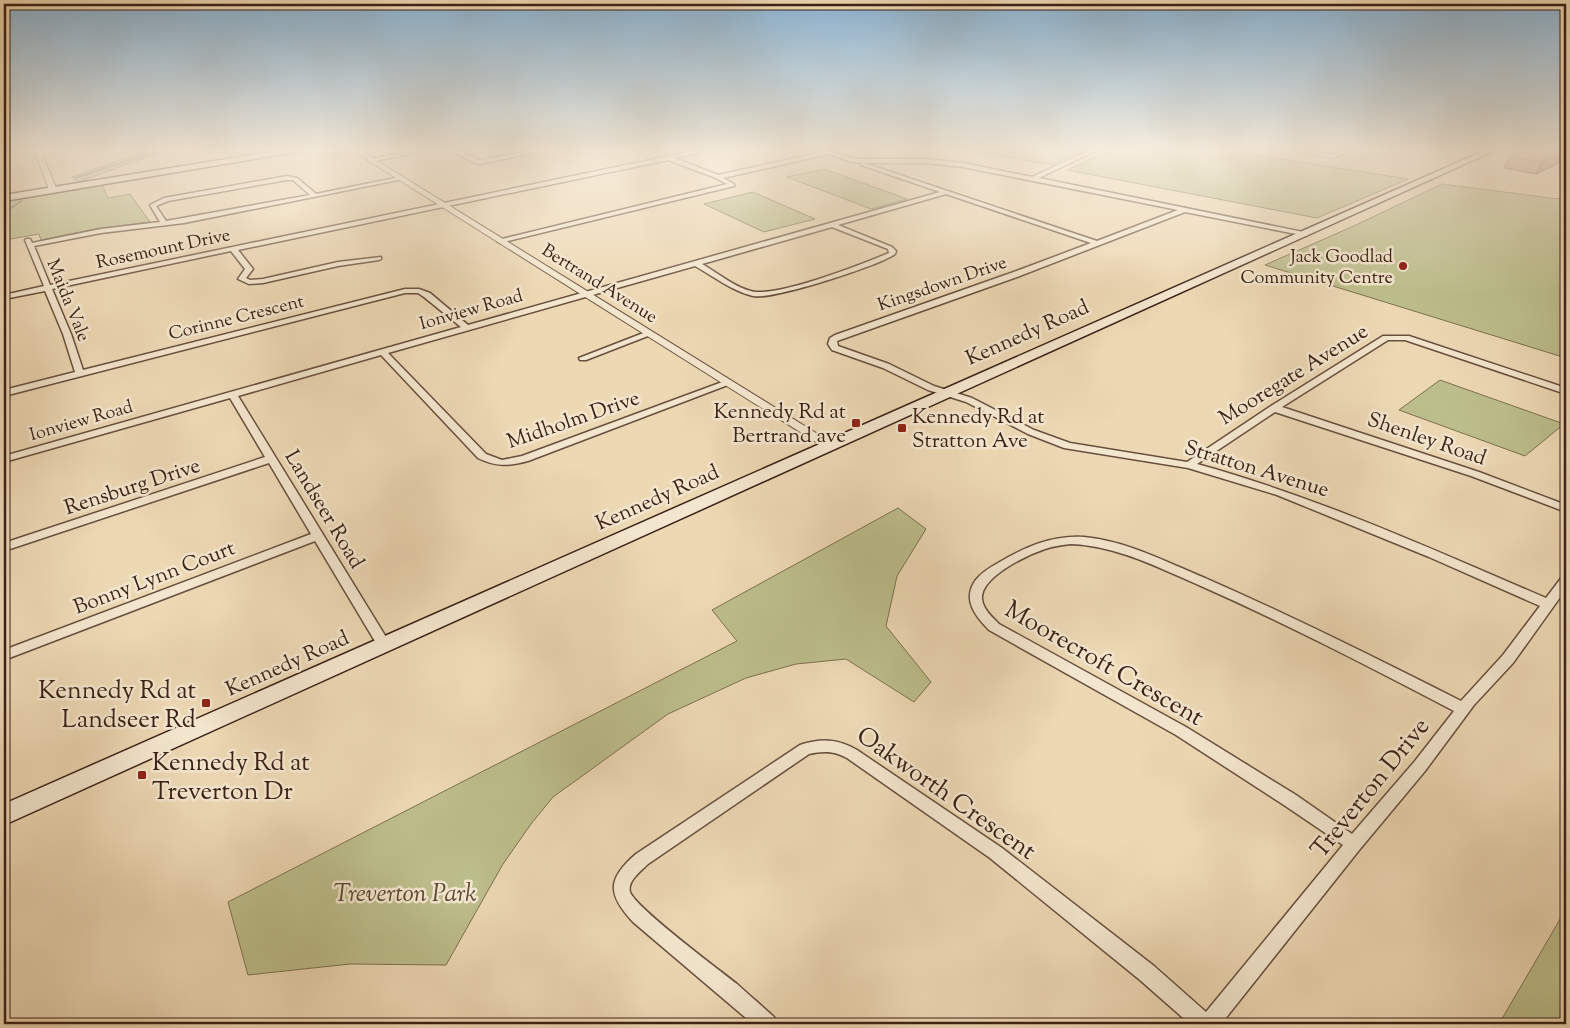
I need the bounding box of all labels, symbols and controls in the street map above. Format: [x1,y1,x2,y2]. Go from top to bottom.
street label: Rosemount Drive [94,223,233,277]
street label: Bertrand Avenue [536,239,662,331]
place label: Jack Goodlad Community Centre [1240,245,1393,292]
street label: Kingsdown Drive [875,251,1011,319]
street label: Maida Vale [39,255,96,346]
marker: Jack Goodlad Community Centre [1397,260,1409,272]
street label: Ionview Road [417,284,526,338]
street label: Corinne Crescent [166,290,307,348]
street label: Kennedy Road [961,293,1094,374]
street label: Mooregate Avenue [1214,318,1374,434]
street label: Midholm Drive [503,384,644,458]
street label: Ionview Road [27,395,136,449]
place label: Kennedy Rd at Bertrand ave [713,398,846,452]
place label: Kennedy Rd at Stratton Ave [912,403,1045,457]
street label: Shenley Road [1363,406,1490,474]
marker: Kennedy Rd at Bertrand ave [850,417,862,429]
marker: Kennedy Rd at Stratton Ave [896,422,908,434]
street label: Stratton Avenue [1180,434,1333,506]
street label: Landseer Road [276,445,371,575]
street label: Rensburg Drive [61,452,205,524]
street label: Kennedy Road [591,458,724,539]
street label: Bonny Lynn Court [70,534,240,623]
street label: Moorecroft Crescent [997,593,1210,737]
street label: Kennedy Road [221,624,354,705]
place label: Kennedy Rd at Landseer Rd [38,674,196,739]
marker: Kennedy Rd at Landseer Rd [200,697,212,709]
street label: Treverton Drive [1303,711,1439,867]
street label: Oakworth Crescent [848,719,1043,870]
place label: Kennedy Rd at Treverton Dr [152,746,310,811]
marker: Kennedy Rd at Treverton Dr [136,769,148,781]
park label: Treverton Park [334,877,476,913]

